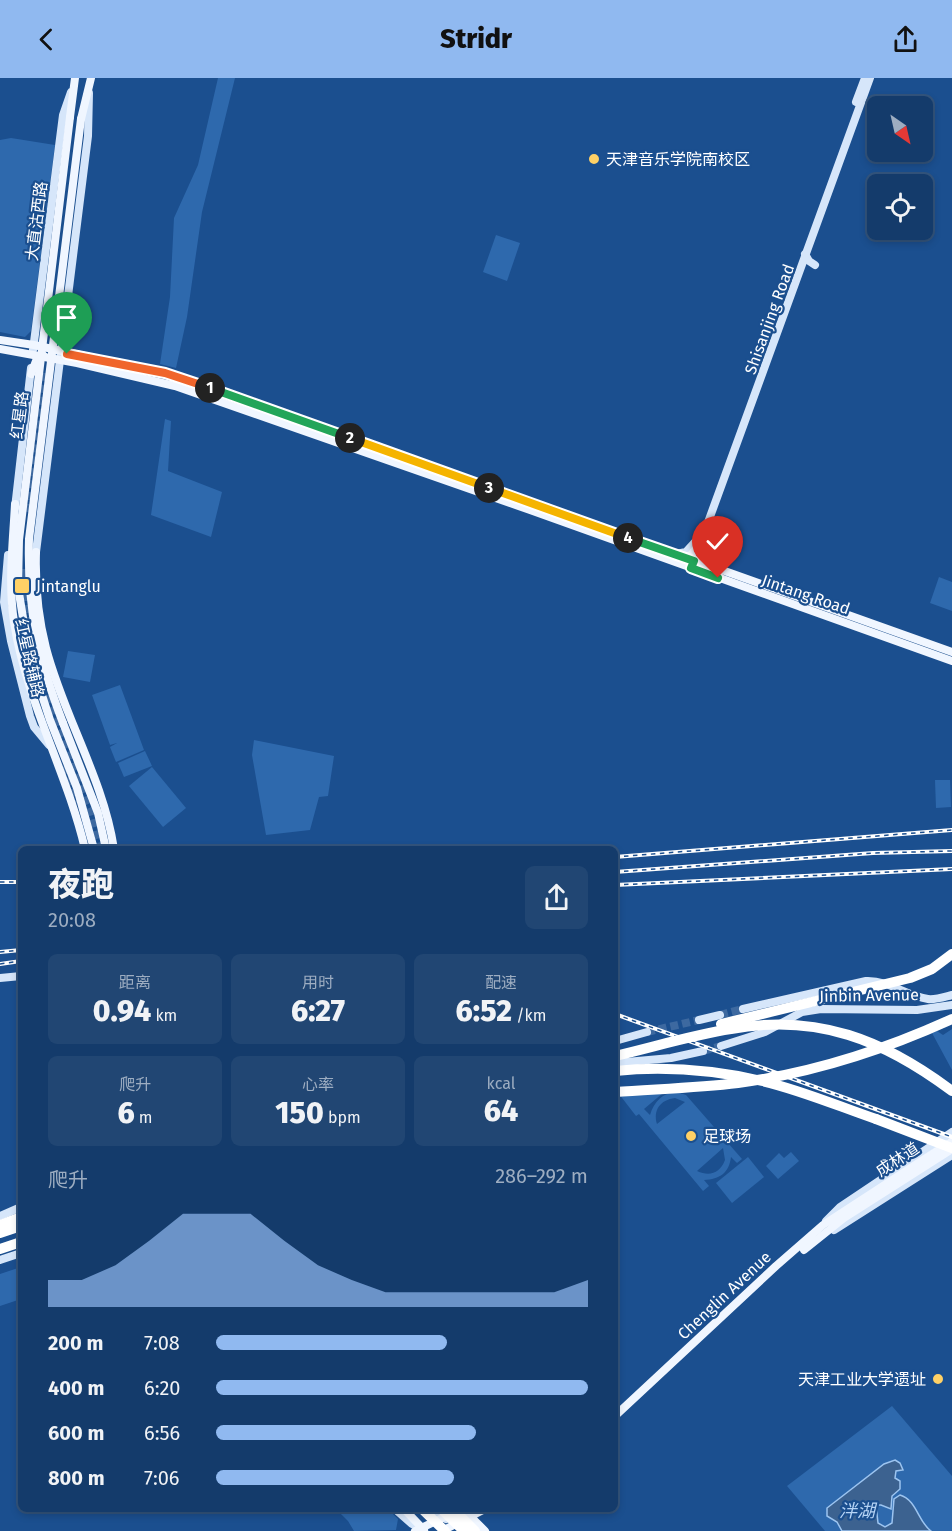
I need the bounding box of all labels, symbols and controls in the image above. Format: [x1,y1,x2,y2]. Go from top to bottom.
icon: back [30,23,63,56]
text: Stridr [440,23,512,55]
icon: share [889,23,922,56]
north arrow [867,96,933,162]
map controls [867,96,933,240]
place label: 天津音乐学院南校区 [606,150,750,169]
marker: 天津音乐学院南校区 [587,152,601,166]
button: locate [867,174,933,240]
street label: 大直沽西路 [22,180,51,262]
street label: Shisanjing Road [741,262,798,377]
pin [41,292,92,354]
icon: arrive [50,301,83,334]
pin: 1 [195,373,225,403]
text: 1 [206,378,214,397]
street label: 红星路 [7,390,32,440]
pin: 2 [335,423,365,453]
text: 2 [346,428,354,447]
pin: 3 [474,473,504,503]
text: 3 [485,478,493,497]
pin [692,516,743,578]
pin: 4 [613,523,643,553]
icon: check [701,525,734,558]
text: 4 [623,528,633,547]
street label: Jintang Road [759,571,852,618]
marker: Jintanglu [13,577,31,595]
place label: Jintanglu [36,577,101,596]
street label: 红星路辅路 [11,617,48,699]
text: 夜跑 [48,865,114,905]
button: share [525,866,588,929]
text: 20:08 [48,908,96,932]
text: 距离 [119,973,151,992]
text: 用时 [302,973,334,992]
text: 配速 [485,973,517,992]
street label: Jinbin Avenue [819,985,919,1006]
text: 0.94 [93,993,151,1029]
text: 6:27 [291,993,345,1029]
text: 6:52 [456,993,512,1029]
text: km [151,1006,177,1025]
text: /km [512,1006,546,1025]
text: kcal [487,1074,515,1093]
text: 爬升 [119,1075,151,1094]
text: 心率 [302,1075,334,1094]
text: 64 [484,1093,518,1129]
text: 6 [117,1095,135,1131]
text: 150 [275,1095,324,1131]
text: m [135,1108,153,1127]
text: bpm [324,1108,361,1127]
place label: 足球场 [703,1127,751,1146]
marker: 足球场 [684,1129,698,1143]
street label: 成林道 [872,1138,923,1180]
text: 286–292 m [495,1164,588,1188]
text: 爬升 [48,1168,88,1192]
street label: Chenglin Avenue [674,1247,775,1343]
text: 200 m [48,1331,103,1355]
text: 7:08 [144,1331,180,1355]
place label: 天津工业大学遗址 [798,1370,926,1389]
marker: 天津工业大学遗址 [931,1372,945,1386]
text: 400 m [48,1376,104,1400]
text: 6:20 [144,1376,181,1400]
text: 600 m [48,1421,104,1445]
text: 6:56 [144,1421,180,1445]
text: 800 m [48,1466,105,1490]
text: 7:06 [144,1466,180,1490]
water label: 泮湖 [839,1500,878,1522]

